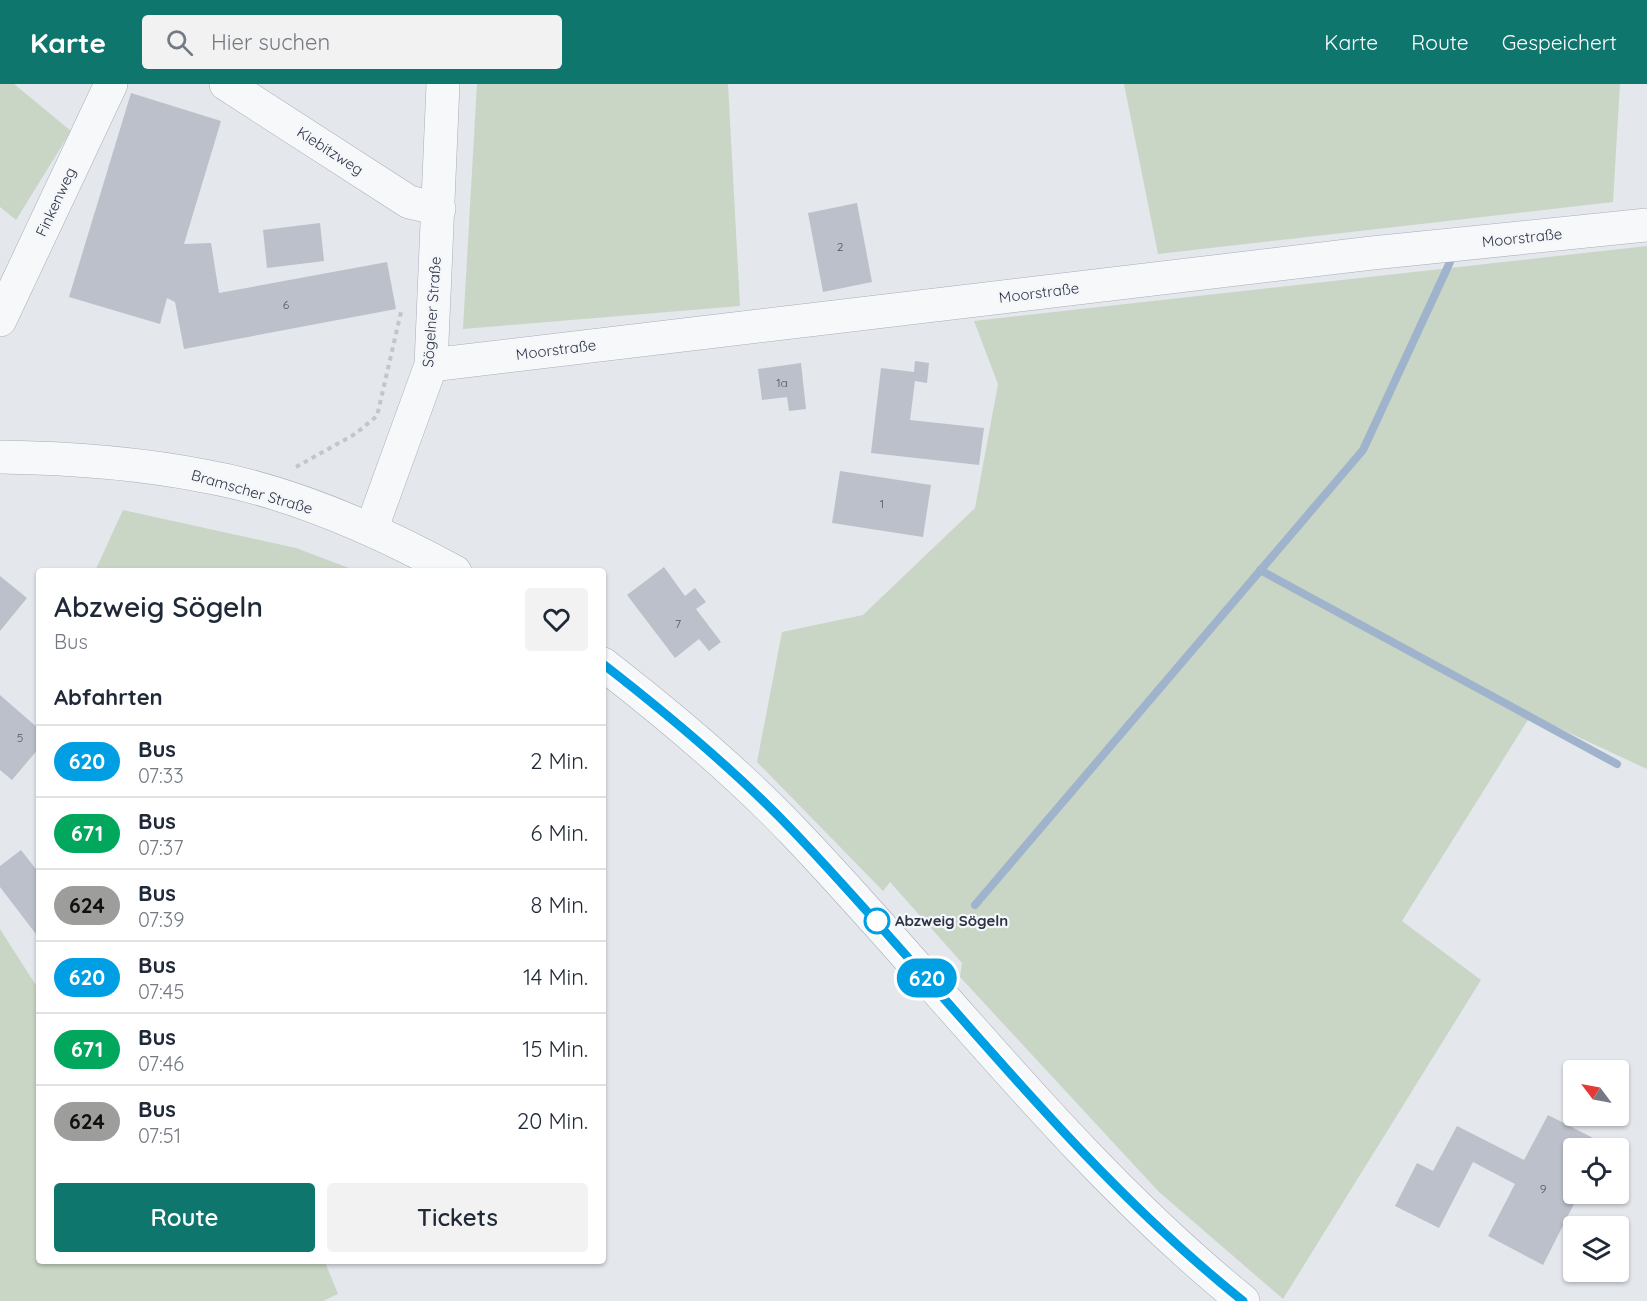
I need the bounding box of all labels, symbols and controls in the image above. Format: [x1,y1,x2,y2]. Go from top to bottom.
search box [142,15,562,69]
text: Karte [30,25,106,60]
icon: search [163,26,196,59]
text: Hier suchen [211,28,330,56]
text: Karte [1324,29,1378,55]
text: Route [1411,29,1469,55]
text: Gespeichert [1502,29,1617,55]
street label: Kiebitzweg [293,122,367,179]
street label: Finkenweg [31,164,80,239]
street label: Moorstraße [1481,224,1563,251]
house number: 2 [837,239,844,254]
street label: Sögelner Straße [418,256,445,368]
street label: Moorstraße [998,278,1080,307]
house number: 6 [283,297,290,312]
street label: Moorstraße [515,335,597,364]
house number: 1a [776,375,788,390]
street label: Bramscher Straße [189,465,315,518]
house number: 1 [880,496,884,511]
button: heart [525,588,588,651]
text: Abzweig Sögeln [54,589,263,624]
house number: 7 [675,616,681,631]
text: Bus [54,629,88,654]
text: Abfahrten [54,683,163,711]
house number: 5 [17,730,23,745]
text: Bus [138,735,176,763]
text: 2 Min. [530,747,588,775]
text: 620 [69,748,105,774]
text: 07:33 [138,763,184,788]
text: Bus [138,807,176,835]
text: 6 Min. [531,819,588,847]
text: 671 [71,820,103,846]
text: 07:37 [138,835,184,860]
text: Bus [138,879,176,907]
text: 8 Min. [531,891,588,919]
text: 624 [69,892,105,918]
text: 07:39 [138,907,184,932]
marker: Abzweig Sögeln [864,908,890,934]
place label: Abzweig Sögeln [895,911,1008,930]
text: Bus [138,951,176,979]
line badge: 620 [892,958,962,998]
text: 14 Min. [523,963,588,991]
text: 620 [69,964,105,990]
text: 620 [909,965,945,991]
text: 07:45 [138,979,184,1004]
text: Bus [138,1023,176,1051]
text: 15 Min. [522,1035,588,1063]
text: 671 [71,1036,103,1062]
text: 07:46 [138,1051,184,1076]
north arrow [1563,1060,1629,1126]
map controls [1563,1060,1629,1282]
text: Bus [138,1095,176,1123]
text: 20 Min. [517,1107,588,1135]
text: 624 [69,1108,105,1134]
text: 07:51 [138,1123,181,1148]
button: locate [1563,1138,1629,1204]
house number: 9 [1540,1181,1547,1196]
button: Route [54,1183,315,1252]
button: Tickets [327,1183,588,1252]
button: layers [1563,1216,1629,1282]

